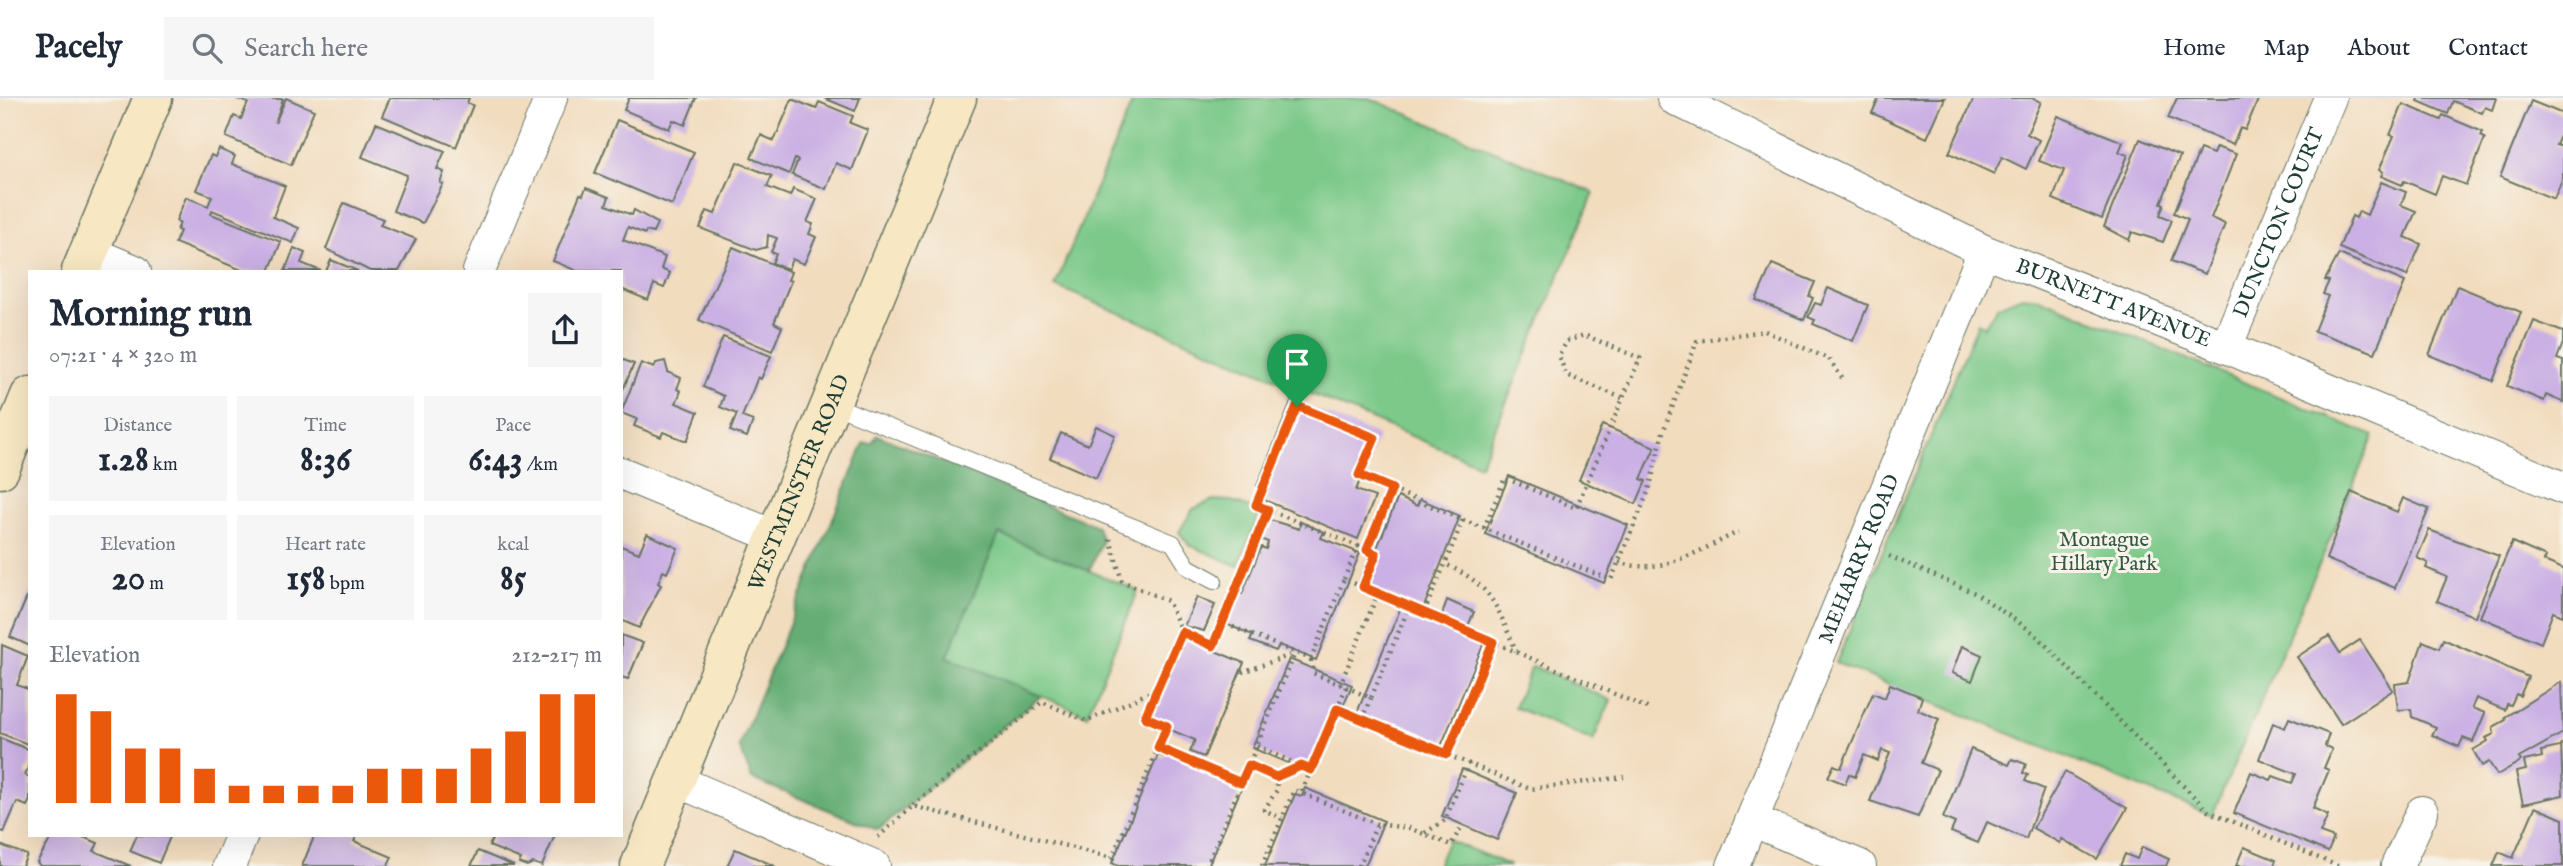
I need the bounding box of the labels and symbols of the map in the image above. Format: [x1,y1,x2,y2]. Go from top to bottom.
street label: DUNCTON COURT [2228,123,2331,322]
street label: BURNETT AVENUE [2012,253,2214,355]
pin [1267,334,1327,406]
street label: WESTMINSTER ROAD [743,371,856,595]
street label: MEHARRY ROAD [1813,471,1906,648]
park label: Montague Hillary Park [2051,527,2158,578]

